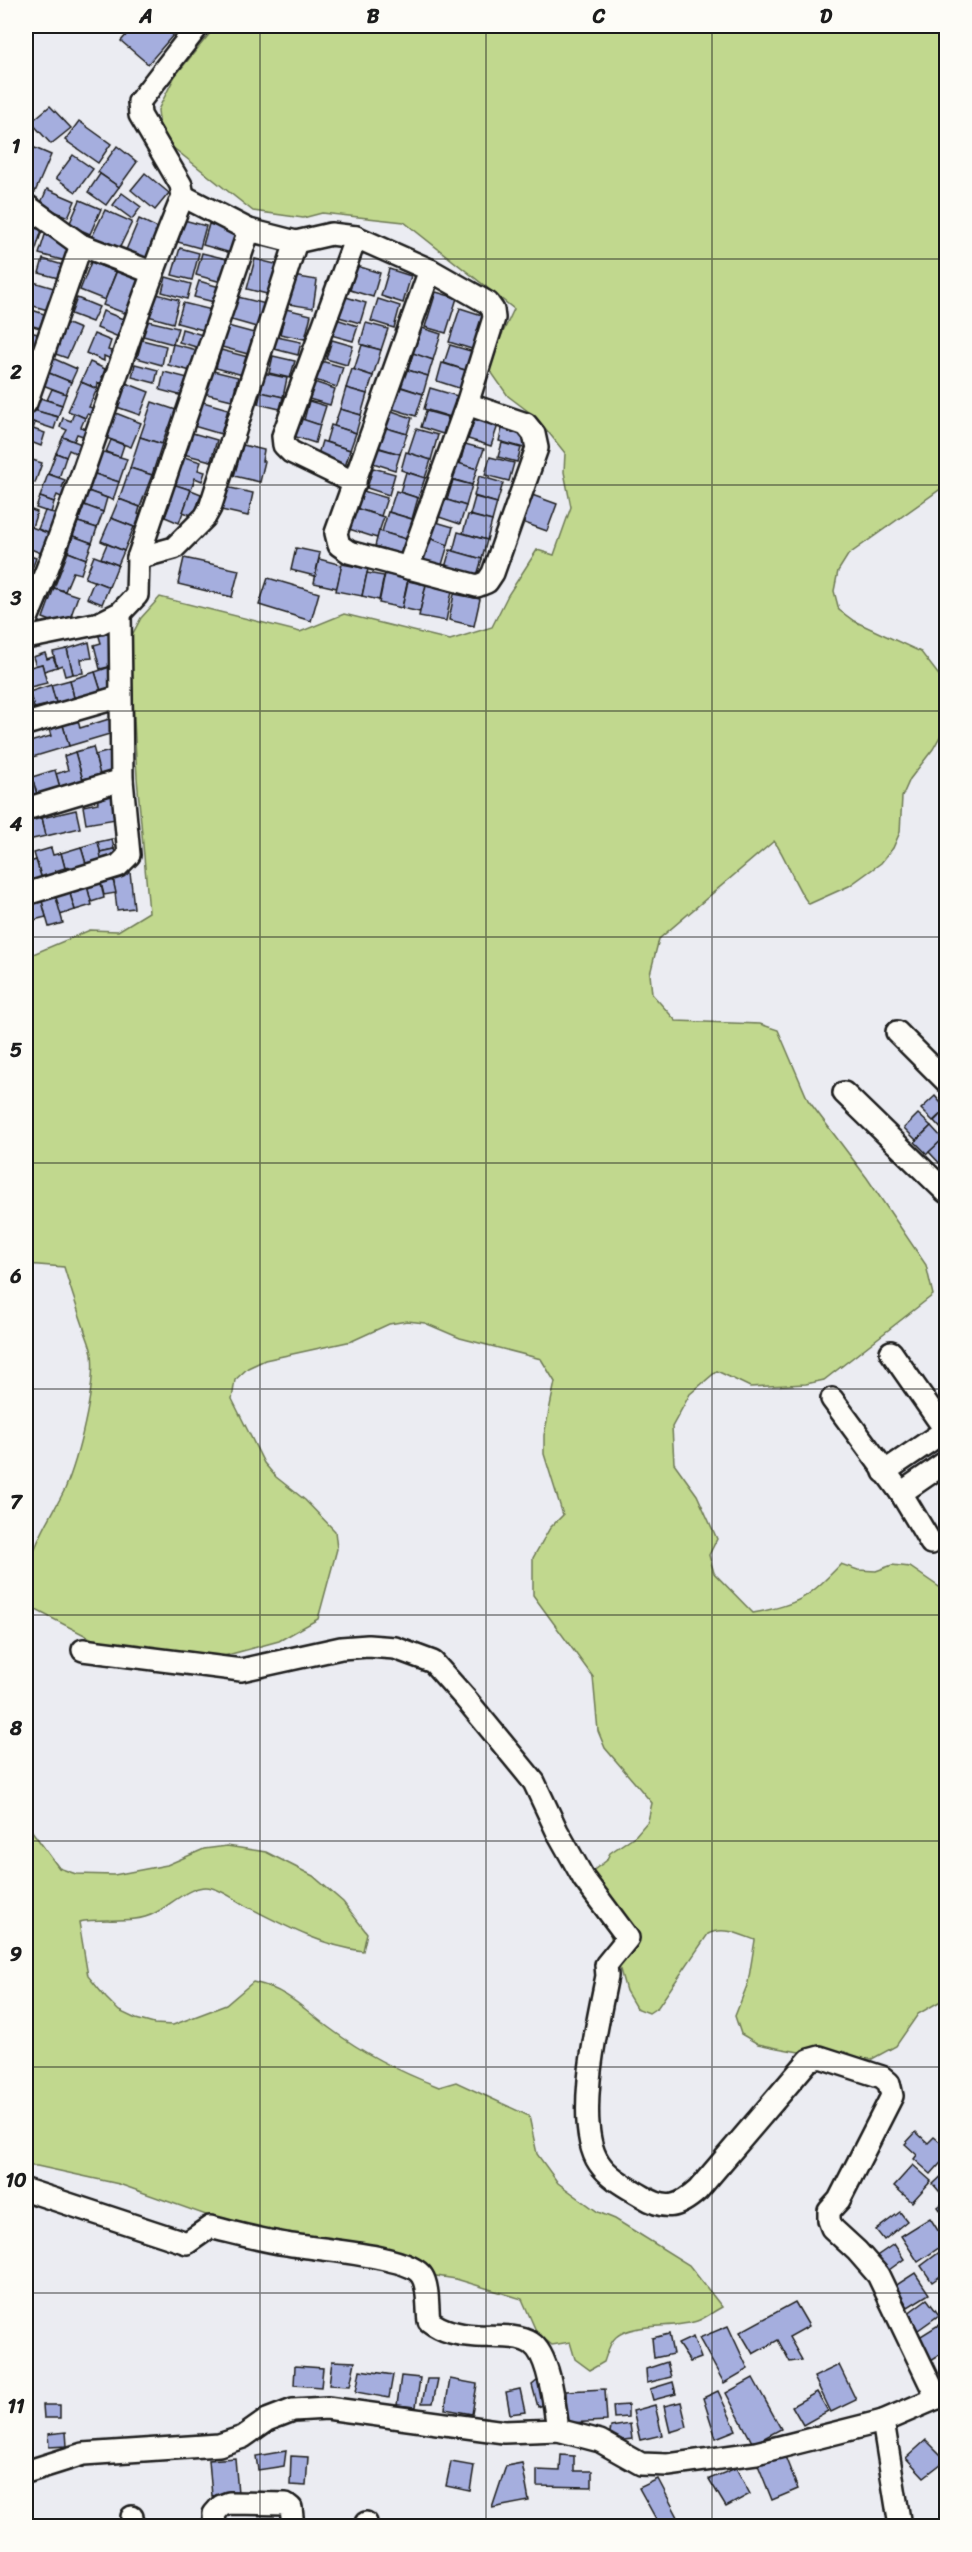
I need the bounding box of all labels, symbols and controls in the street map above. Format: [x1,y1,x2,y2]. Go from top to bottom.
text: A [138,0,153,34]
text: B [367,0,380,34]
text: C [592,0,606,34]
text: D [820,0,833,34]
text: 1 [12,129,21,164]
text: 2 [9,355,22,390]
text: 3 [10,581,22,616]
text: 4 [9,807,23,842]
text: 5 [10,1033,22,1068]
text: 6 [9,1259,22,1294]
text: 7 [10,1485,23,1520]
text: 8 [9,1711,23,1746]
text: 9 [10,1937,22,1972]
text: 10 [5,2163,27,2198]
text: 11 [7,2389,25,2424]

